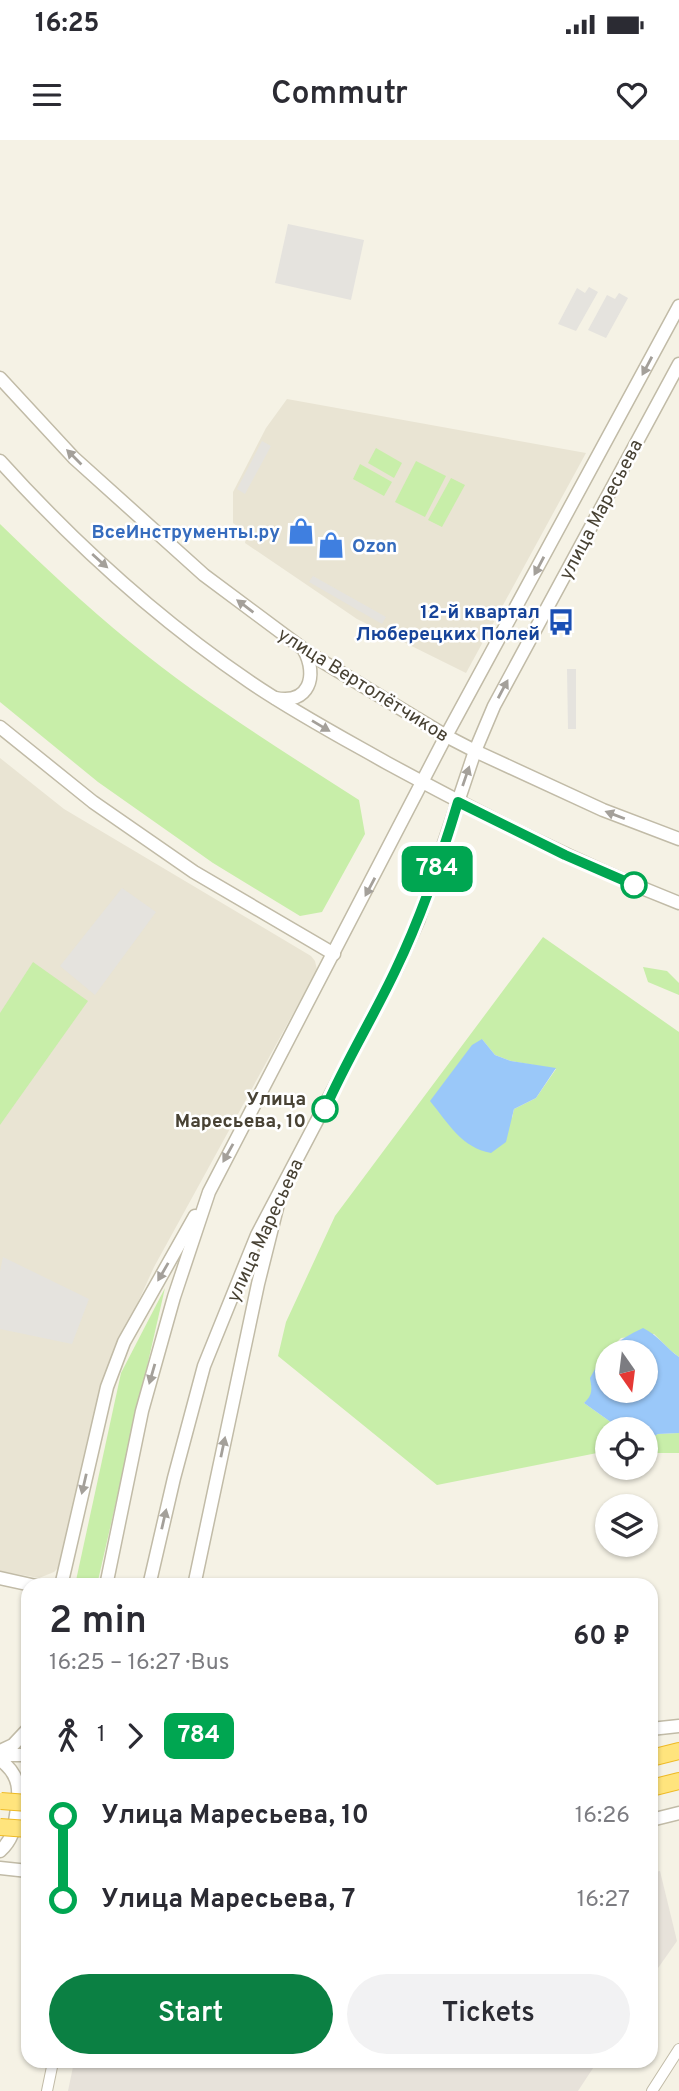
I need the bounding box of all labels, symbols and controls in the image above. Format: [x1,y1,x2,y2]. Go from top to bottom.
text: 16:25 [35,8,99,41]
text: Commutr [271,75,408,115]
icon: menu [28,76,66,114]
icon: heart [613,76,651,114]
one-way arrow [641,356,653,376]
street label: улица Маресьева [555,435,649,584]
one-way arrow [65,448,82,465]
shop icon: ВсеИнструменты.ру [286,516,316,546]
place label: ВсеИнструменты.ру [92,521,280,545]
shop icon: Ozon [316,530,346,560]
place label: Ozon [352,535,397,559]
one-way arrow [91,553,109,569]
one-way arrow [533,556,544,576]
one-way arrow [237,598,255,613]
place label: 12-й квартал Люберецких Полей [356,601,540,647]
bus stop icon: 12-й квартал Люберецких Полей [546,607,576,637]
street label: улица Вертолётчиков [273,623,453,748]
one-way arrow [497,679,509,698]
one-way arrow [312,720,331,733]
one-way arrow [461,766,472,787]
one-way arrow [605,809,626,820]
line badge: 784 [397,846,477,892]
text: 784 [416,854,458,884]
unlabelled marker [621,872,647,898]
one-way arrow [364,877,375,897]
place label: Улица Маресьева, 10 [175,1088,306,1134]
marker: Улица Маресьева, 10 [312,1096,338,1122]
one-way arrow [222,1143,234,1162]
street label: улица Маресьева [222,1155,310,1307]
one-way arrow [157,1263,169,1282]
north arrow [595,1340,658,1404]
map controls [595,1340,658,1557]
one-way arrow [147,1364,157,1385]
button: locate [595,1417,658,1480]
one-way arrow [218,1436,229,1458]
one-way arrow [79,1473,90,1495]
button: layers [595,1494,658,1557]
one-way arrow [159,1508,170,1530]
text: 2 min [49,1598,147,1647]
text: 60 ₽ [573,1621,630,1654]
text: 16:25 – 16:27 · Bus [49,1649,229,1678]
icon: walk [49,1717,87,1755]
icon: forward [116,1717,154,1755]
text: 1 [97,1721,106,1750]
text: 784 [178,1721,220,1751]
text: Улица Маресьева, 10 [101,1800,369,1833]
text: 16:26 [575,1802,630,1831]
text: Улица Маресьева, 7 [101,1884,355,1917]
text: 16:27 [577,1886,630,1915]
button: Start [49,1974,333,2054]
button: Tickets [347,1974,630,2054]

